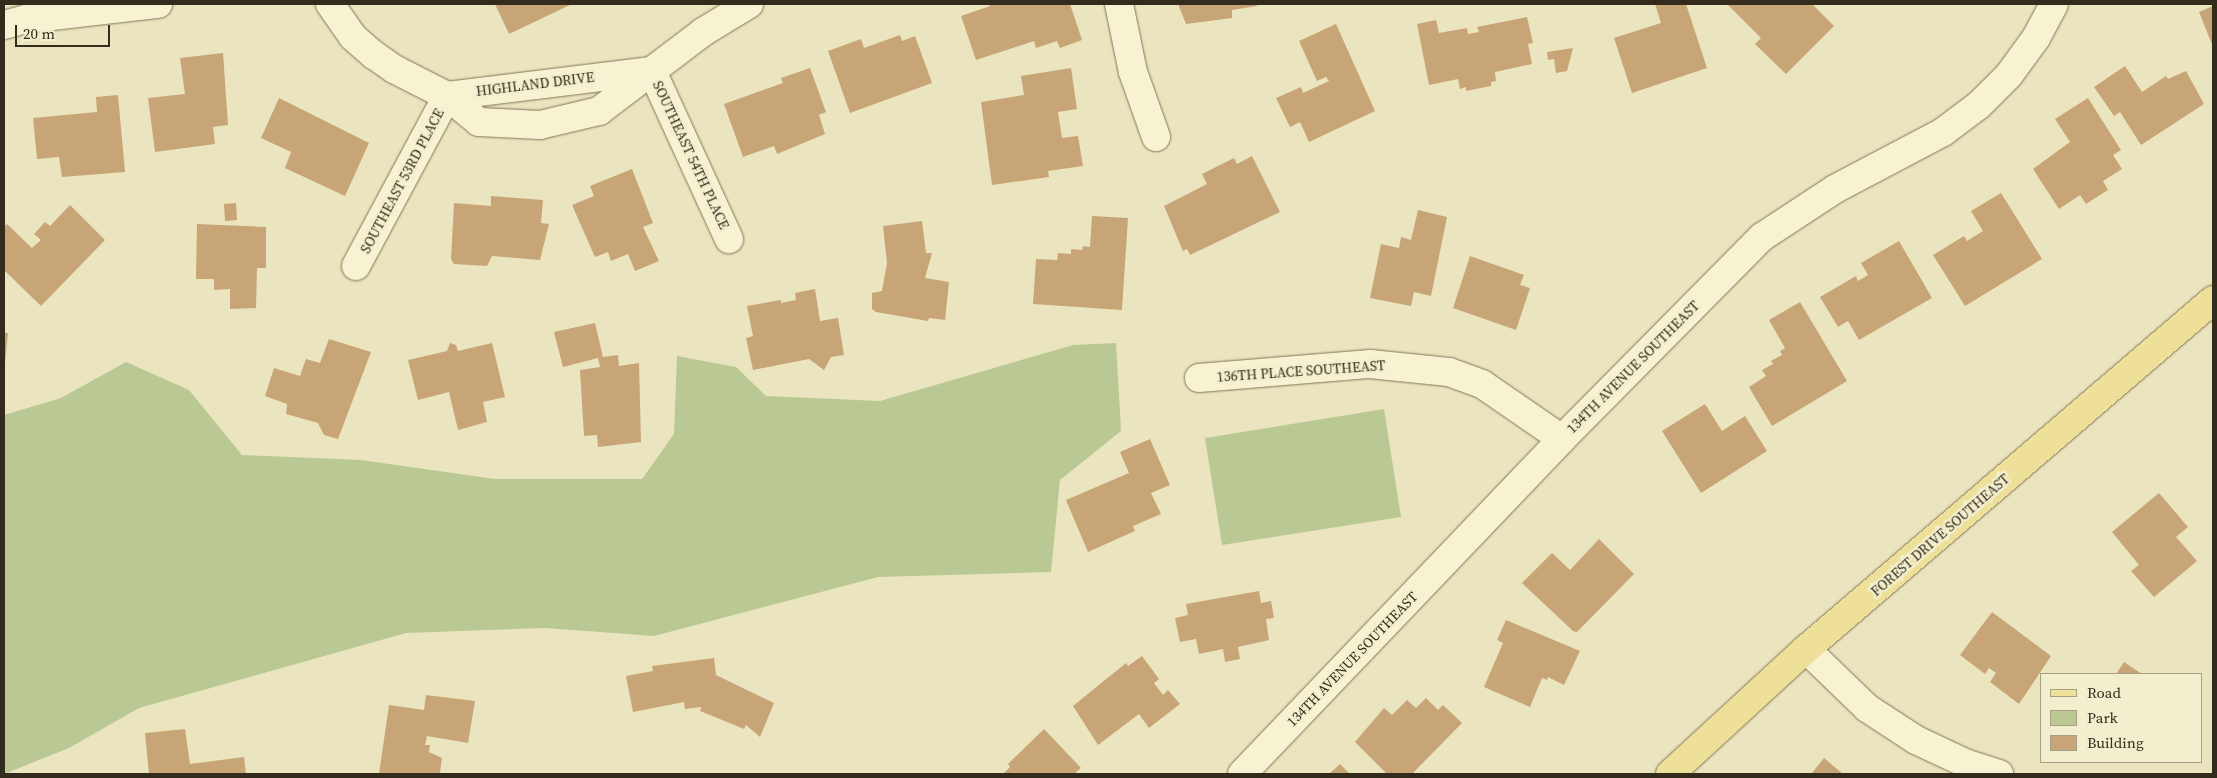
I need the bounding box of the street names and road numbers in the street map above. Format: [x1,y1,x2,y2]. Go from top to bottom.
street label: HIGHLAND DRIVE [475,68,595,100]
street label: SOUTHEAST 54TH PLACE [649,78,733,232]
street label: SOUTHEAST 53RD PLACE [357,106,447,256]
street label: 134TH AVENUE SOUTHEAST [1563,297,1703,437]
street label: 136TH PLACE SOUTHEAST [1216,357,1386,385]
street label: FOREST DRIVE SOUTHEAST [1867,470,2013,600]
street label: 134TH AVENUE SOUTHEAST [1283,588,1421,730]

